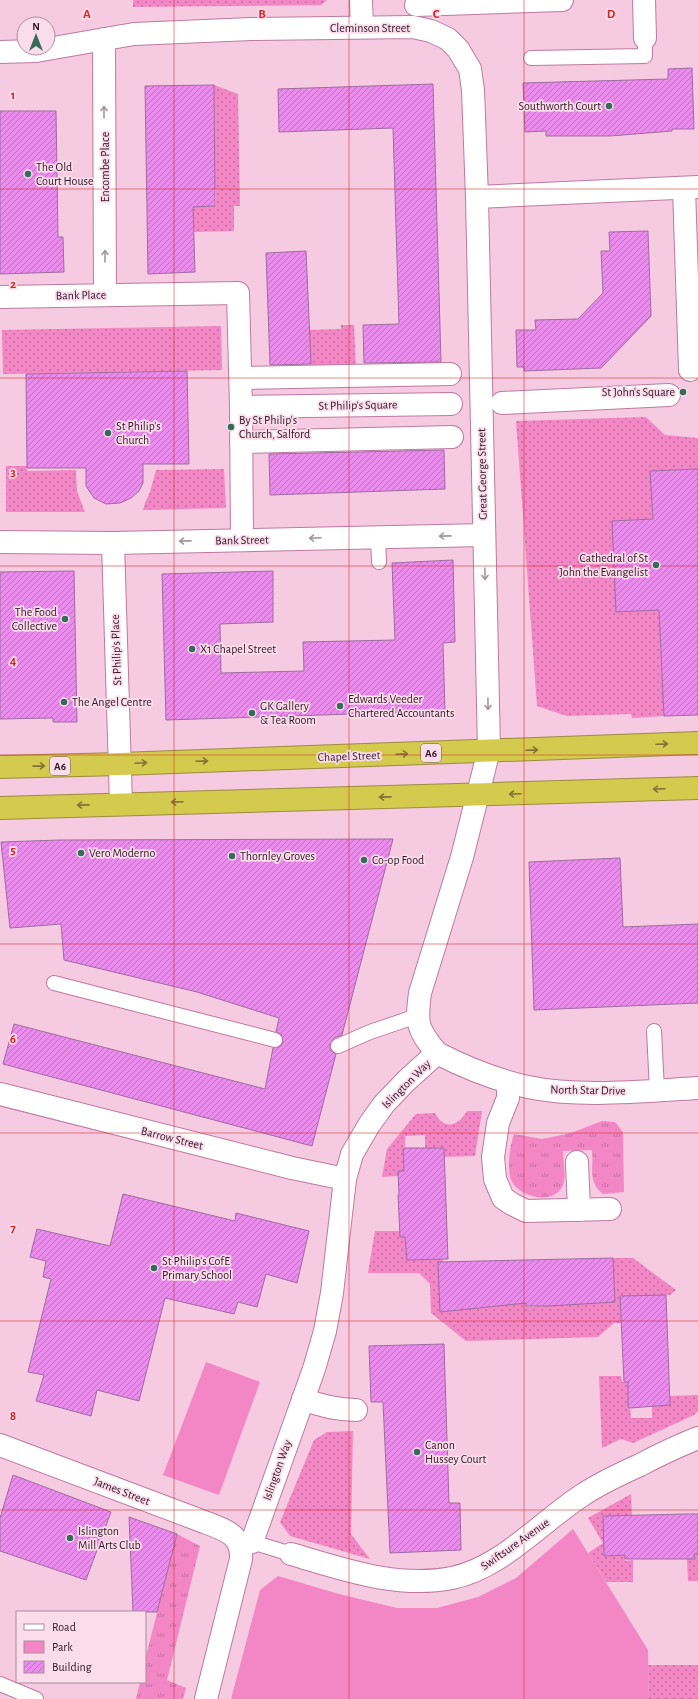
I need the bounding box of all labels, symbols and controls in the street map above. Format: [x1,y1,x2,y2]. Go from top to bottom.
text: A [83,8,91,21]
text: B [258,8,266,21]
text: C [433,8,440,21]
text: D [607,8,616,21]
north arrow [16,16,56,56]
text: N [32,21,40,32]
street label: Cleminson Street [330,22,410,34]
text: 1 [11,89,15,102]
place label: Southworth Court [519,100,601,112]
marker: Southworth Court [604,101,614,111]
one-way arrow [100,106,108,119]
street label: Encombe Place [99,132,111,202]
place label: The Old Court House [36,161,94,187]
marker: The Old Court House [23,169,33,179]
one-way arrow [101,250,109,263]
text: 2 [10,278,16,291]
street label: Bank Place [56,289,106,301]
place label: St John's Square [602,386,675,398]
marker: St John's Square [678,387,688,397]
street label: St Philip's Square [318,398,398,412]
place label: By St Philip's Church, Salford [239,414,310,440]
place label: St Philip's Church [116,420,161,446]
marker: By St Philip's Church, Salford [226,422,236,432]
marker: St Philip's Church [103,428,113,438]
street label: Great George Street [475,428,489,520]
text: 3 [10,466,16,479]
one-way arrow [439,532,452,540]
street label: Bank Street [215,534,269,546]
one-way arrow [309,535,322,542]
one-way arrow [179,538,192,545]
place label: Cathedral of St John the Evangelist [559,552,648,578]
marker: Cathedral of St John the Evangelist [651,560,661,570]
one-way arrow [481,567,489,580]
place label: The Food Collective [12,606,57,632]
marker: The Food Collective [60,614,70,624]
street label: St Philip's Place [109,614,123,686]
place label: X1 Chapel Street [200,643,276,655]
marker: X1 Chapel Street [187,644,197,654]
text: 4 [10,655,17,668]
place label: Edwards Veeder Chartered Accountants [348,693,454,719]
place label: The Angel Centre [72,696,152,708]
marker: The Angel Centre [59,697,69,707]
one-way arrow [484,697,492,710]
place label: GK Gallery & Tea Room [260,700,316,726]
marker: Edwards Veeder Chartered Accountants [335,701,345,711]
marker: GK Gallery & Tea Room [247,708,257,718]
one-way arrow [655,740,668,748]
road number: A6 [421,744,441,762]
one-way arrow [525,746,538,753]
street label: Chapel Street [317,749,381,763]
one-way arrow [395,750,408,757]
road number: A6 [50,757,70,775]
one-way arrow [195,757,208,765]
one-way arrow [134,760,147,767]
one-way arrow [32,762,45,770]
one-way arrow [653,786,666,793]
one-way arrow [509,790,522,798]
one-way arrow [379,793,392,801]
one-way arrow [171,799,184,806]
one-way arrow [77,801,90,809]
text: 5 [10,844,16,857]
place label: Vero Moderno [89,847,155,859]
marker: Vero Moderno [76,848,86,858]
place label: Thornley Groves [240,850,315,863]
marker: Thornley Groves [227,851,237,861]
place label: Co-op Food [372,854,424,866]
marker: Co-op Food [359,855,369,865]
text: 6 [10,1033,16,1046]
street label: Islington Way [379,1057,433,1111]
street label: North Star Drive [550,1083,626,1097]
street label: Barrow Street [140,1124,204,1152]
text: 7 [10,1222,16,1235]
place label: St Philip's CofE Primary School [162,1255,232,1282]
marker: St Philip's CofE Primary School [149,1263,159,1273]
text: 8 [10,1410,16,1423]
street label: Islington Way [261,1438,294,1502]
place label: Canon Hussey Court [425,1439,486,1466]
marker: Canon Hussey Court [412,1447,422,1457]
street label: James Street [92,1475,152,1507]
street label: Swiftsure Avenue [478,1516,552,1572]
place label: Islington Mill Arts Club [78,1525,141,1551]
marker: Islington Mill Arts Club [65,1533,75,1543]
legend [16,1611,146,1683]
text: Road [52,1621,76,1633]
text: Park [52,1641,73,1653]
text: Building [52,1661,92,1673]

